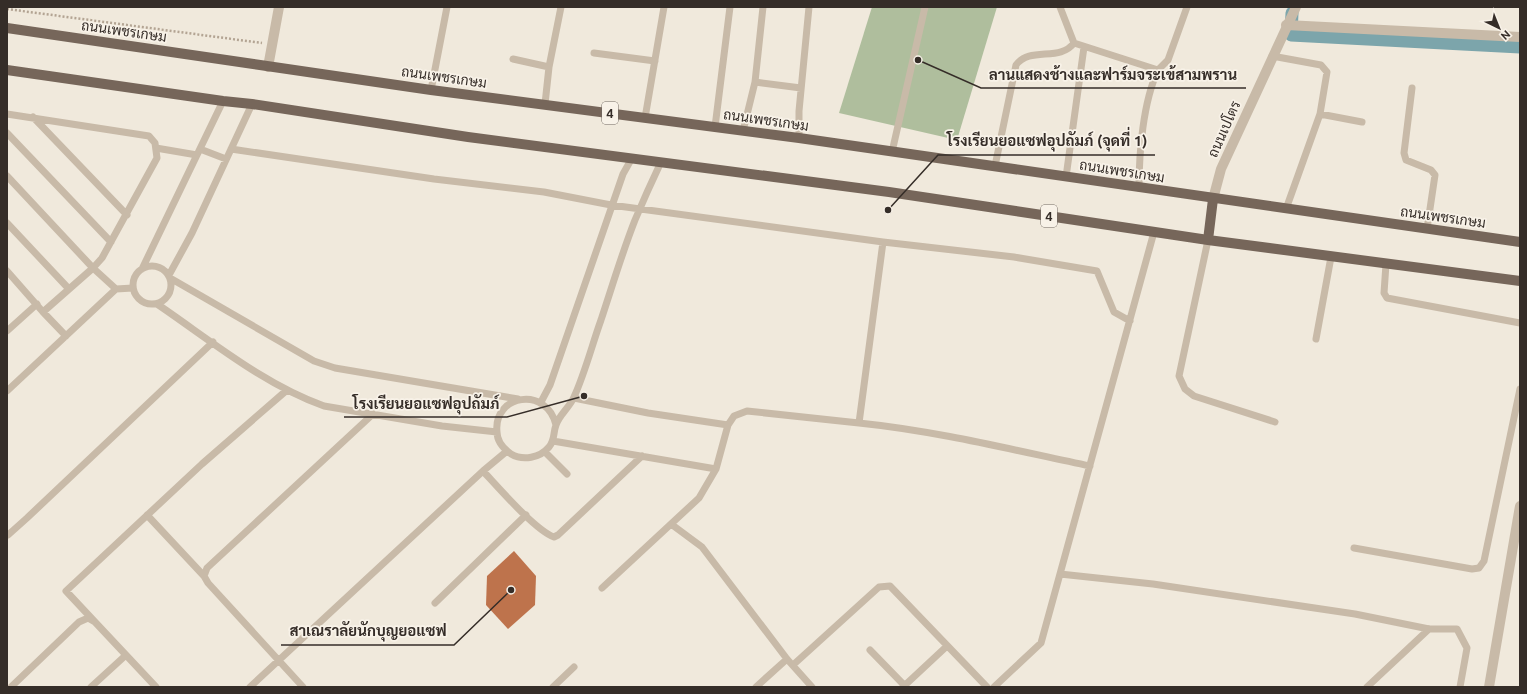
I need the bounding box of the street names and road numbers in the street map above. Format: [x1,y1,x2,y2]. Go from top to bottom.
street label: ถนนเพชรเกษม [80,17,168,45]
street label: ถนนเพชรเกษม [400,63,488,91]
street label: ถนนเปโตร [1204,98,1244,160]
road number: 4 [602,102,618,124]
street label: ถนนเพชรเกษม [722,106,810,134]
street label: ถนนเพชรเกษม [1078,156,1166,186]
street label: ถนนเพชรเกษม [1399,203,1487,231]
road number: 4 [1041,205,1057,227]

